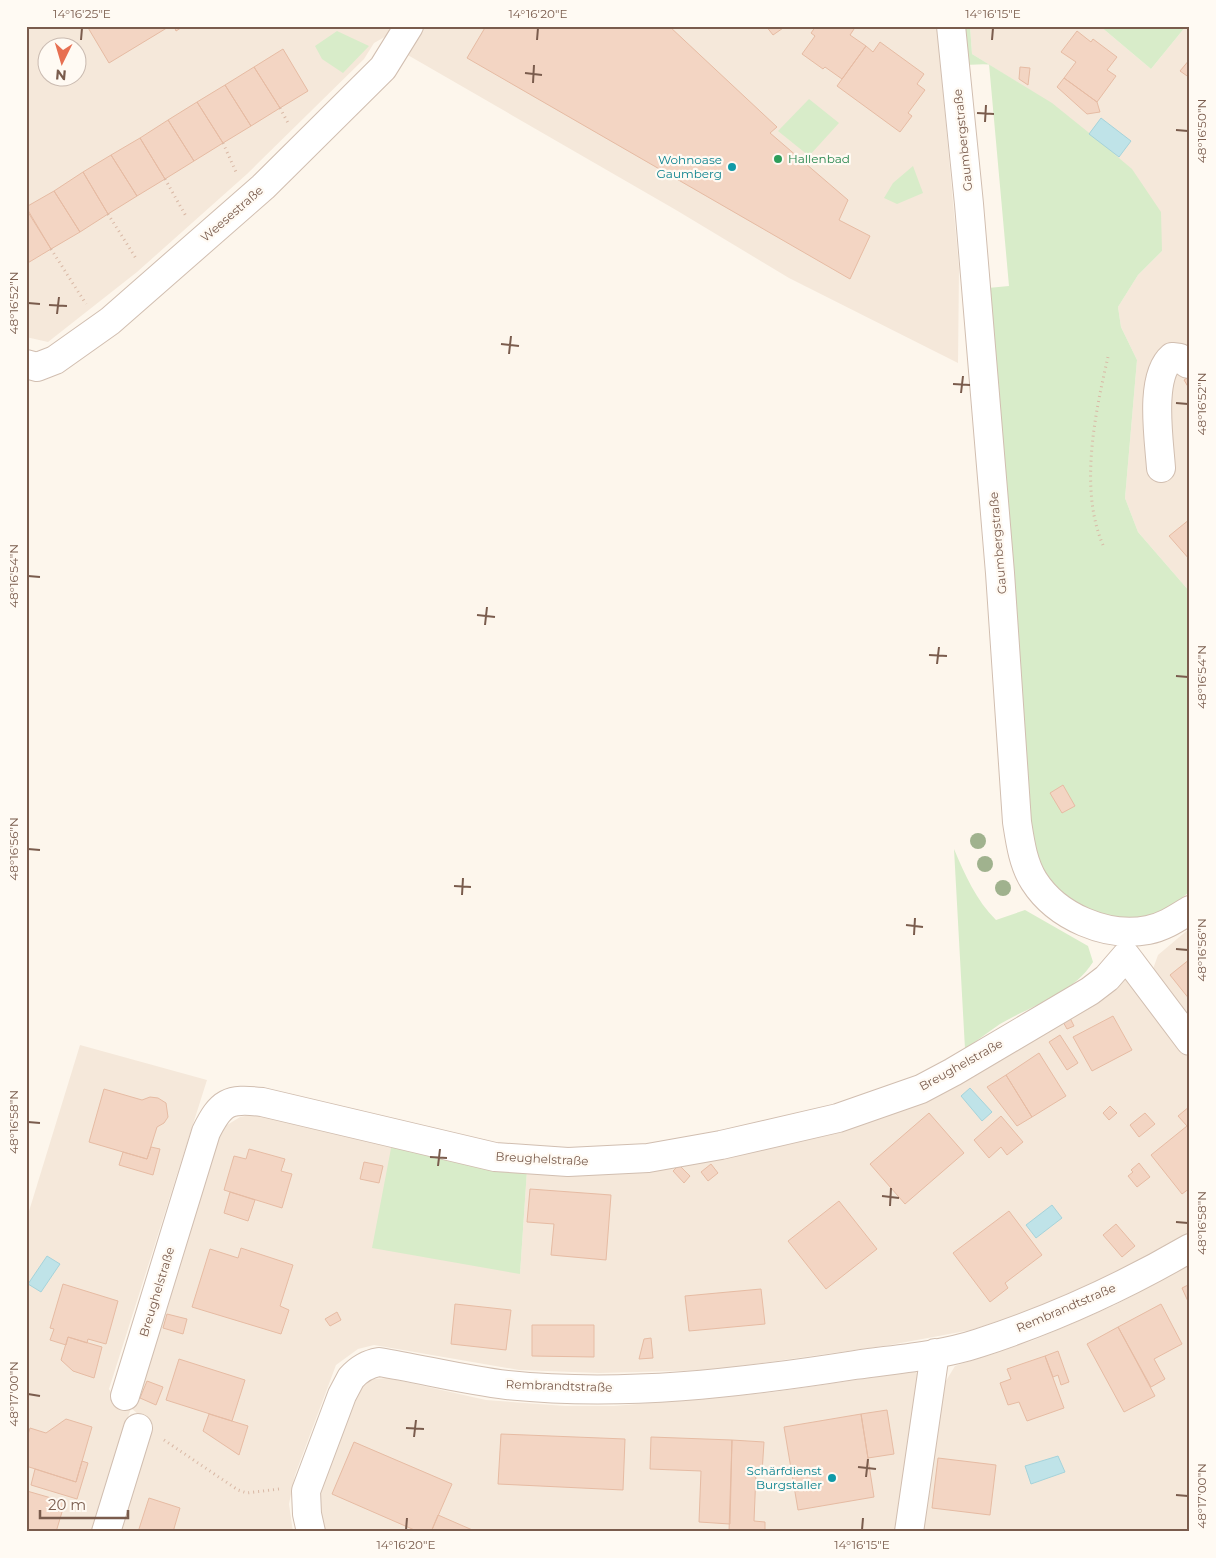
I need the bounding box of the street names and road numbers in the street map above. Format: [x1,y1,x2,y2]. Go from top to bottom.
street label: Gaumbergstraße [950,88,975,192]
street label: Weesestraße [197,182,266,245]
street label: Gaumbergstraße [986,491,1009,595]
street label: Breughelstraße [916,1035,1005,1094]
street label: Breughelstraße [495,1149,589,1168]
street label: Breughelstraße [136,1245,177,1339]
street label: Rembrandtstraße [1014,1280,1118,1335]
street label: Rembrandtstraße [505,1376,613,1395]

